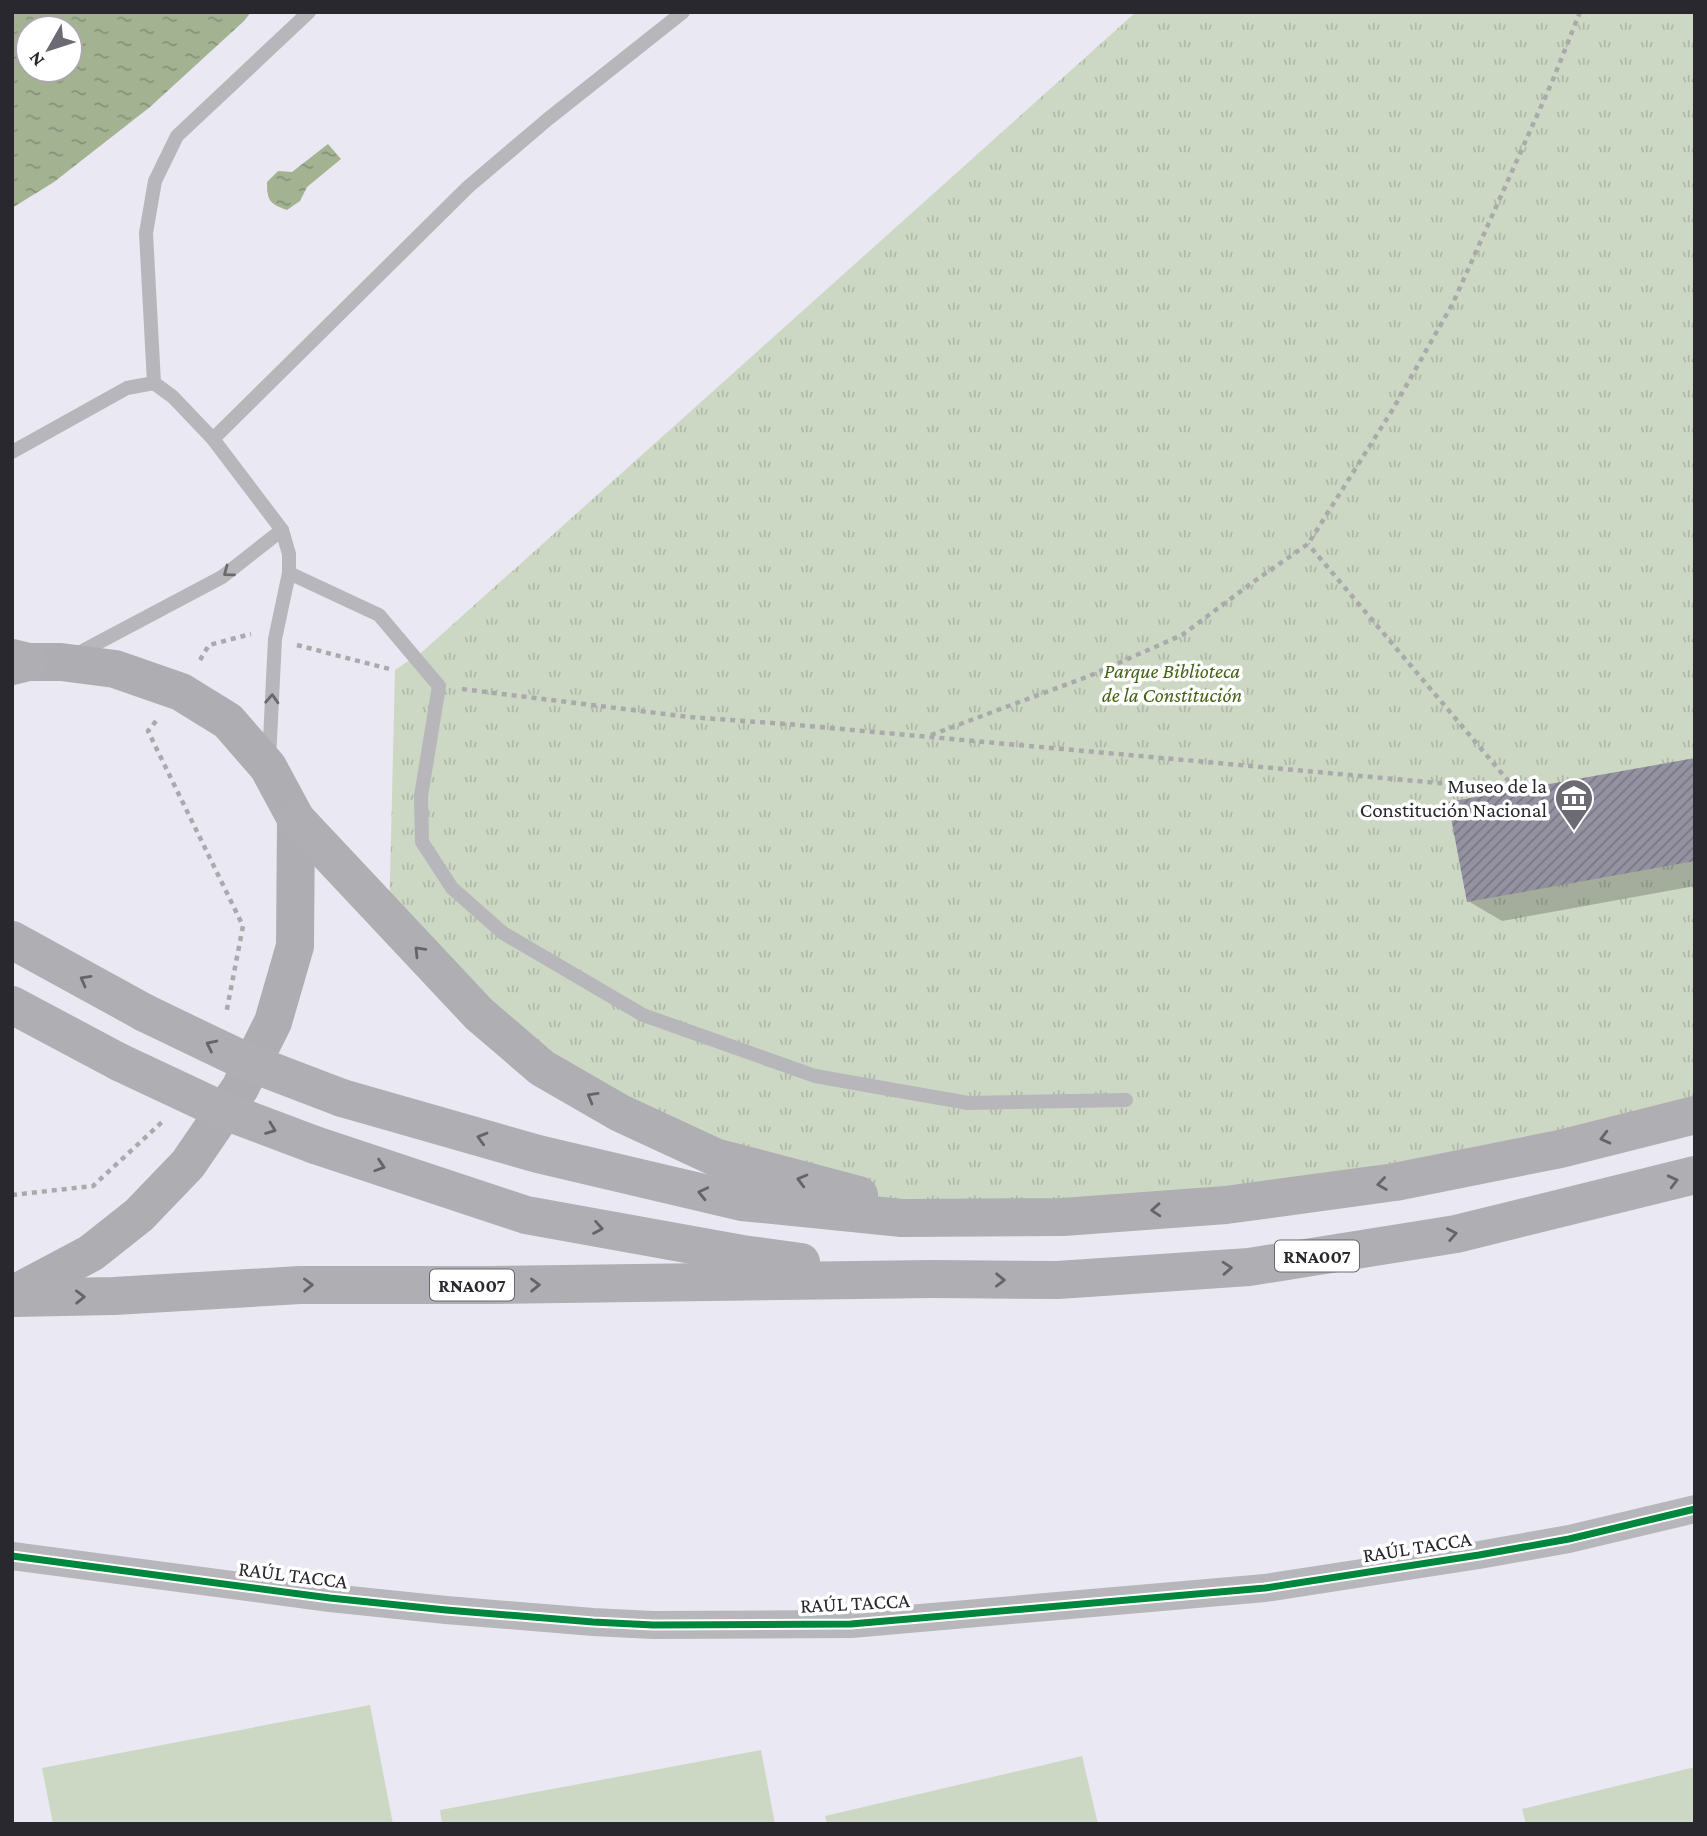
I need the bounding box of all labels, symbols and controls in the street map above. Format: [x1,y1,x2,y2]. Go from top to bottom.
north arrow [14,14,84,84]
text: N [24,48,48,71]
one-way arrow [224,563,236,576]
park label: Parque Biblioteca de la Constitución [1102,659,1242,707]
one-way arrow [264,694,279,705]
place label: Museo de la Constitución Nacional [1360,774,1547,822]
museum icon: Museo de la Constitución Nacional [1553,777,1595,832]
one-way arrow [414,946,427,959]
one-way arrow [80,975,92,988]
one-way arrow [206,1039,218,1053]
one-way arrow [586,1092,599,1105]
one-way arrow [265,1120,277,1134]
one-way arrow [1599,1130,1611,1144]
one-way arrow [476,1131,488,1146]
one-way arrow [373,1158,385,1173]
one-way arrow [796,1174,808,1188]
one-way arrow [1667,1175,1679,1189]
one-way arrow [1376,1176,1388,1191]
one-way arrow [697,1187,709,1201]
one-way arrow [1150,1202,1161,1217]
one-way arrow [592,1220,604,1235]
one-way arrow [1446,1227,1458,1242]
road number: RNA007 [1275,1240,1359,1272]
one-way arrow [1222,1261,1233,1276]
road number: RNA007 [430,1270,514,1301]
one-way arrow [995,1272,1006,1288]
one-way arrow [303,1277,313,1293]
one-way arrow [530,1277,541,1293]
one-way arrow [75,1289,86,1304]
street label: RAÚL TACCA [1361,1527,1473,1567]
street label: RAÚL TACCA [237,1556,349,1594]
street label: RAÚL TACCA [800,1588,910,1618]

